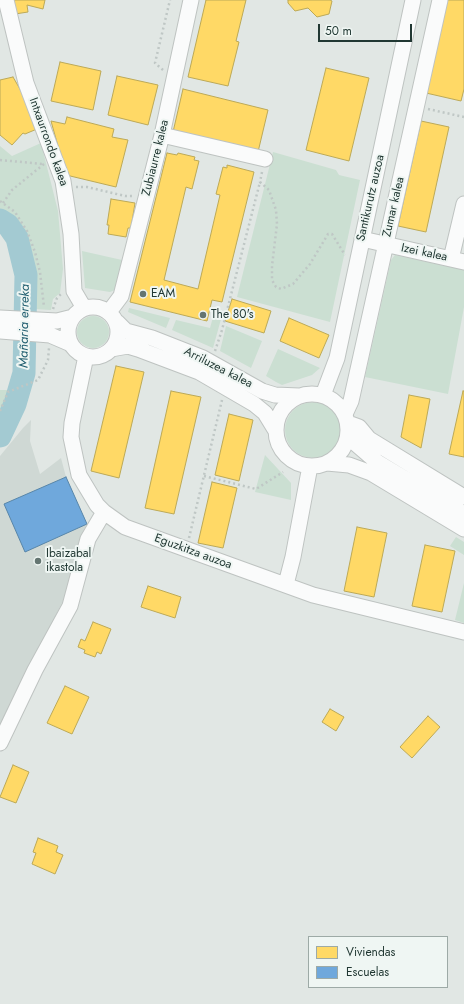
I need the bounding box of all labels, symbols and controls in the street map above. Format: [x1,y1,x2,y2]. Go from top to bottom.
scale bar [320,16,414,42]
text: 50 m [325,22,352,40]
street label: Intxaurrondo kalea [25,96,71,188]
street label: Zubiaurre kalea [140,118,172,198]
street label: Santikurutz auzoa [354,153,388,243]
street label: Zumar kalea [380,176,408,238]
street label: Izei kalea [400,241,448,265]
water label: Mañaria erreka [16,284,34,368]
place label: EAM [151,287,175,301]
marker: EAM [138,289,148,299]
place label: The 80's [211,308,253,322]
marker: The 80's [198,310,208,320]
street label: Arriluzea kalea [181,345,255,391]
street label: Eguzkitza auzoa [152,531,234,573]
place label: Ibaizabal ikastola [46,547,91,575]
marker: Ibaizabal ikastola [33,556,43,566]
legend [308,936,448,988]
text: Viviendas [346,943,395,961]
text: Escuelas [346,963,389,981]

